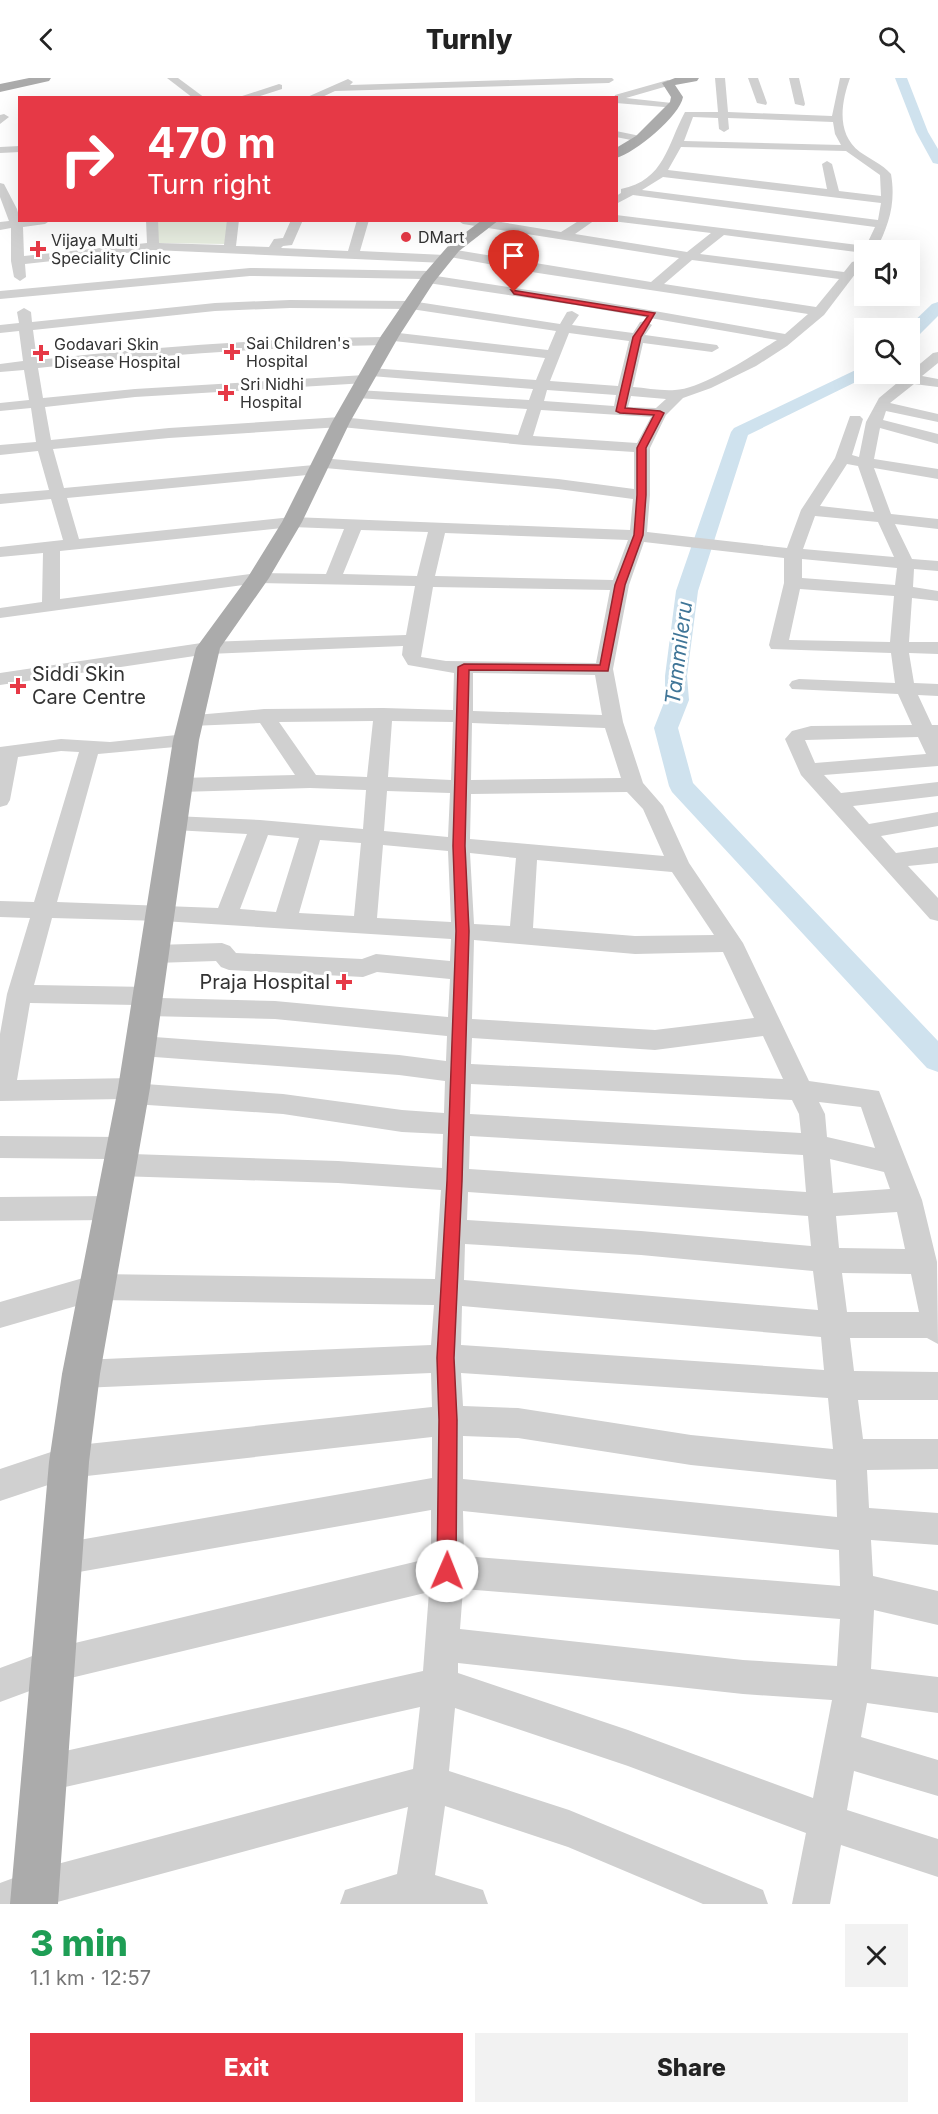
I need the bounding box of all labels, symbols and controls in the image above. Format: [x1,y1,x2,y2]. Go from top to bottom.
icon: back [30,23,63,56]
text: Turnly [426,23,512,56]
icon: search [875,23,908,56]
text: 470 m [147,117,276,168]
icon: right [48,120,126,198]
text: Turn right [147,168,271,201]
place label: DMart [418,227,465,247]
place label: Vijaya Multi Speciality Clinic [51,230,171,268]
marker: DMart [399,230,413,244]
pin [488,230,539,292]
icon: arrive [497,239,530,272]
marker: Vijaya Multi Speciality Clinic [29,240,47,258]
map controls [854,240,920,384]
button: sound [854,240,920,306]
button: search [854,318,920,384]
place label: Sai Children's Hospital [246,333,350,371]
place label: Godavari Skin Disease Hospital [54,334,180,372]
marker: Sai Children's Hospital [223,343,241,361]
marker: Godavari Skin Disease Hospital [32,344,50,362]
place label: Sri Nidhi Hospital [240,374,304,412]
marker: Sri Nidhi Hospital [217,384,235,402]
water label: Tammileru [660,600,697,706]
place label: Siddi Skin Care Centre [32,662,146,709]
marker: Siddi Skin Care Centre [9,677,27,695]
place label: Praja Hospital [200,970,330,994]
marker: Praja Hospital [335,973,353,991]
position arrow [415,1539,479,1603]
text: 3 min [30,1921,128,1965]
button: close [845,1924,908,1987]
text: 1.1 km · 12:57 [30,1966,151,1990]
button: Exit [30,2033,463,2102]
button: Share [475,2033,908,2102]

